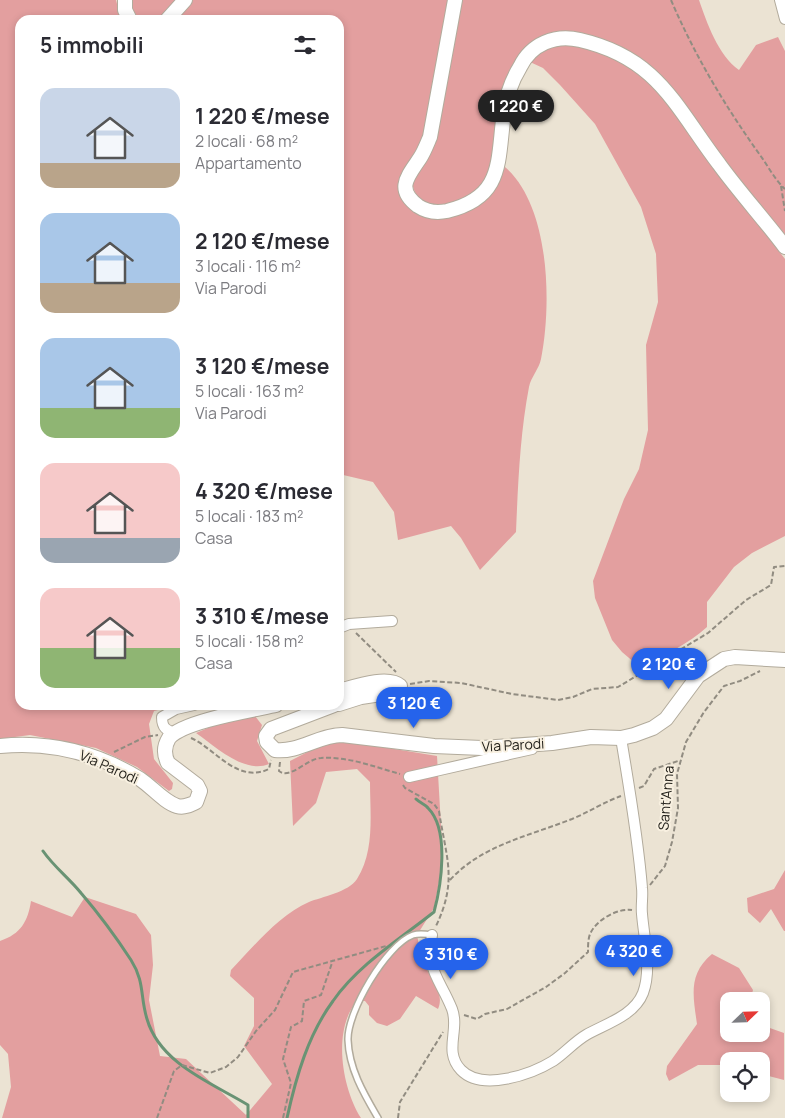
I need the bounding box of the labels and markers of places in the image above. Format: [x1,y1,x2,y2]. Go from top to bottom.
pin: 1 220 € [470,90,562,132]
pin: 2 120 € [623,648,715,690]
pin: 3 120 € [368,686,460,729]
pin: 4 320 € [588,934,680,977]
pin: 3 310 € [405,938,497,980]

